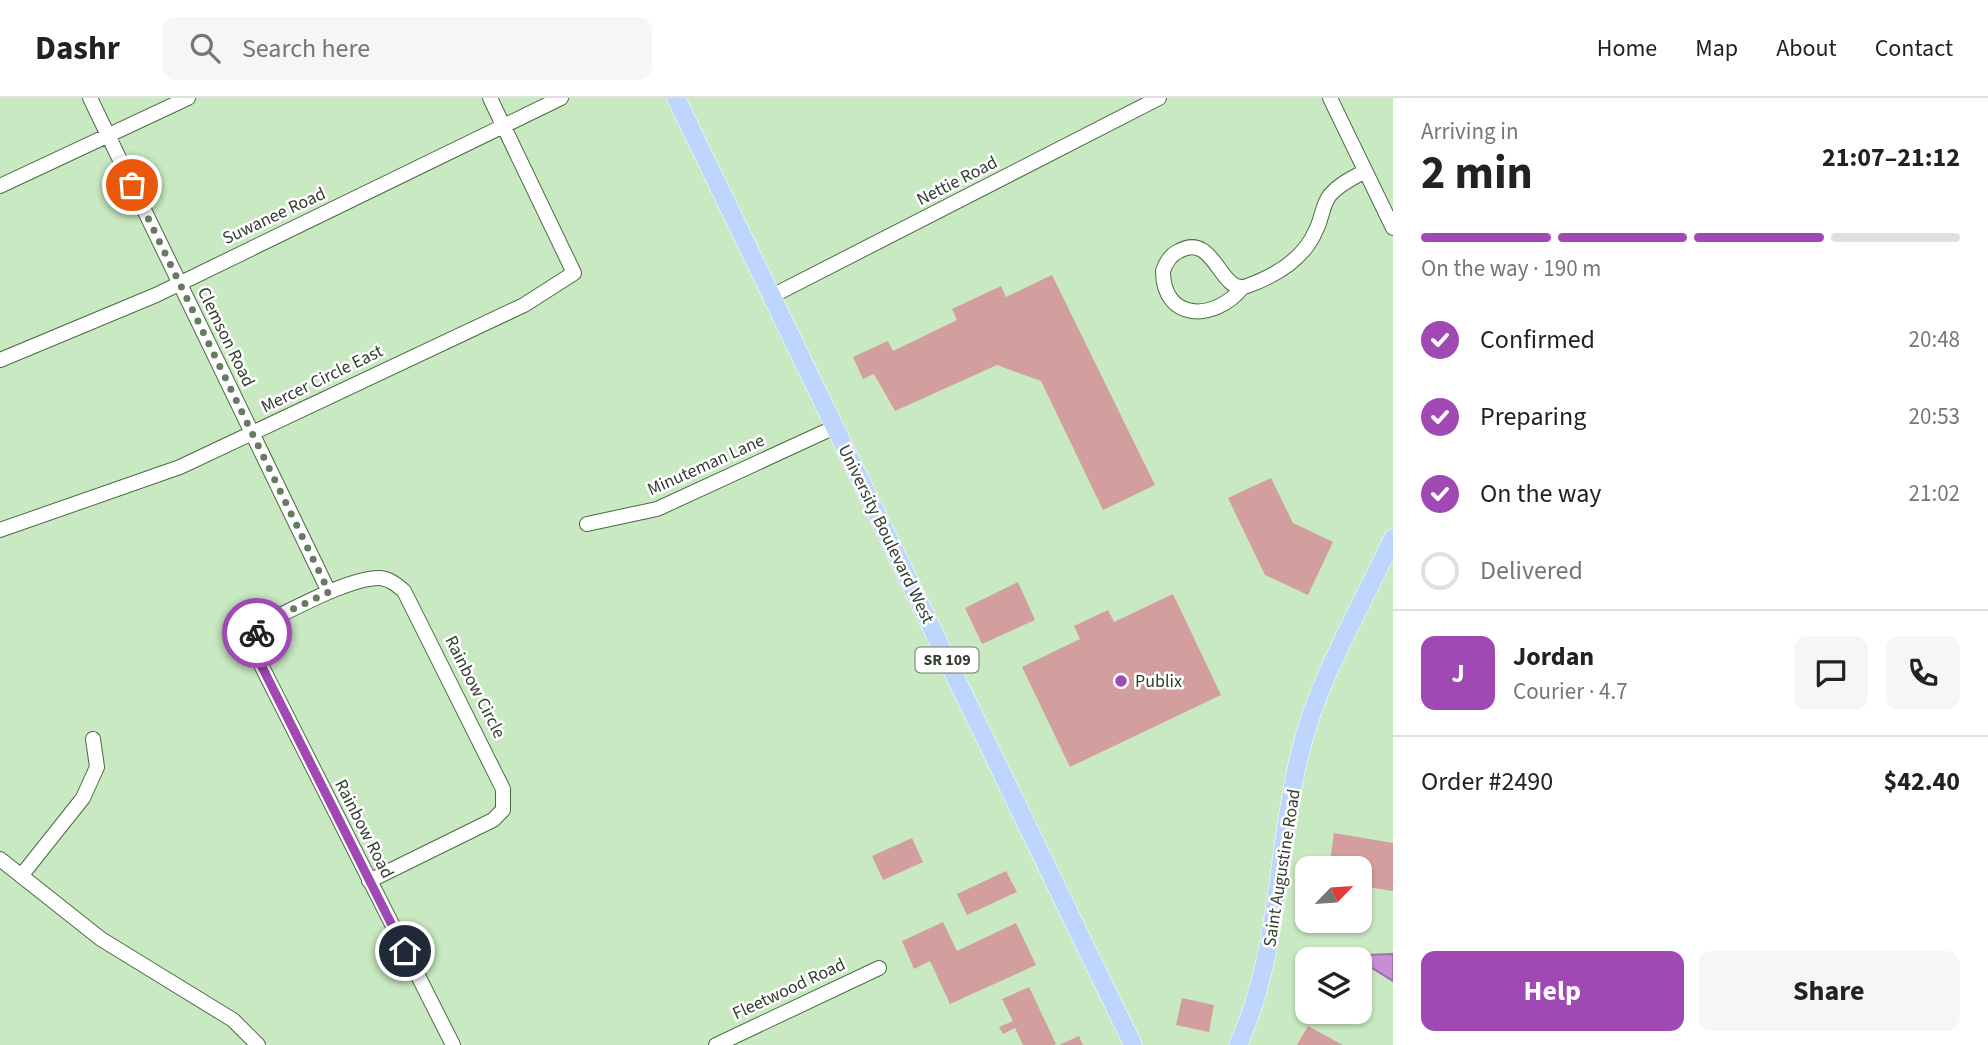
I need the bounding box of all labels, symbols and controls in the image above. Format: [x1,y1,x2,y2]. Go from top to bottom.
search box [162,17,652,80]
text: Dashr [35,25,120,72]
icon: search [186,29,224,67]
text: Search here [242,30,370,67]
text: Home [1597,31,1657,66]
text: Map [1695,31,1738,66]
text: About [1776,31,1837,66]
text: Contact [1875,31,1953,66]
text: Arriving in [1421,115,1519,148]
text: 21:07–21:12 [1822,139,1960,176]
text: 2 min [1421,141,1533,206]
street label: Nettie Road [912,150,1002,212]
pin [102,155,162,215]
icon: bag [113,166,151,204]
street label: Suwanee Road [218,181,330,251]
text: On the way · 190 m [1421,252,1601,285]
street label: Clemson Road [191,283,261,391]
icon: check [1421,321,1459,359]
text: Confirmed [1480,321,1595,358]
text: 20:48 [1909,323,1960,356]
street label: Mercer Circle East [257,339,387,419]
icon: check [1421,398,1459,436]
text: Preparing [1480,398,1586,435]
text: 20:53 [1909,400,1960,433]
street label: Minuteman Lane [643,428,769,502]
street label: University Boulevard West [832,440,940,628]
icon: check [1421,475,1459,513]
text: On the way [1480,475,1601,512]
text: 21:02 [1909,477,1960,510]
text: Delivered [1480,552,1583,589]
courier [222,598,292,668]
icon: bike [238,614,276,652]
street label: Rainbow Circle [438,631,512,743]
button: chat [1794,636,1868,710]
button: phone [1886,636,1960,710]
text: Jordan [1513,638,1594,675]
road number: SR 109 [916,648,978,673]
text: J [1451,655,1465,692]
place label: Publix [1135,669,1182,694]
marker: Publix [1113,673,1129,689]
text: Courier · 4.7 [1513,675,1628,708]
text: Order #2490 [1421,763,1553,800]
text: $42.40 [1884,763,1960,800]
street label: Rainbow Road [328,775,400,883]
street label: Saint Augustine Road [1257,787,1307,949]
north arrow [1295,856,1372,933]
map controls [1295,856,1372,1024]
pin [375,921,435,981]
icon: home [386,932,424,970]
button: layers [1295,947,1372,1024]
button: Help [1421,951,1684,1031]
button: Share [1698,951,1960,1031]
street label: Fleetwood Road [728,952,850,1026]

